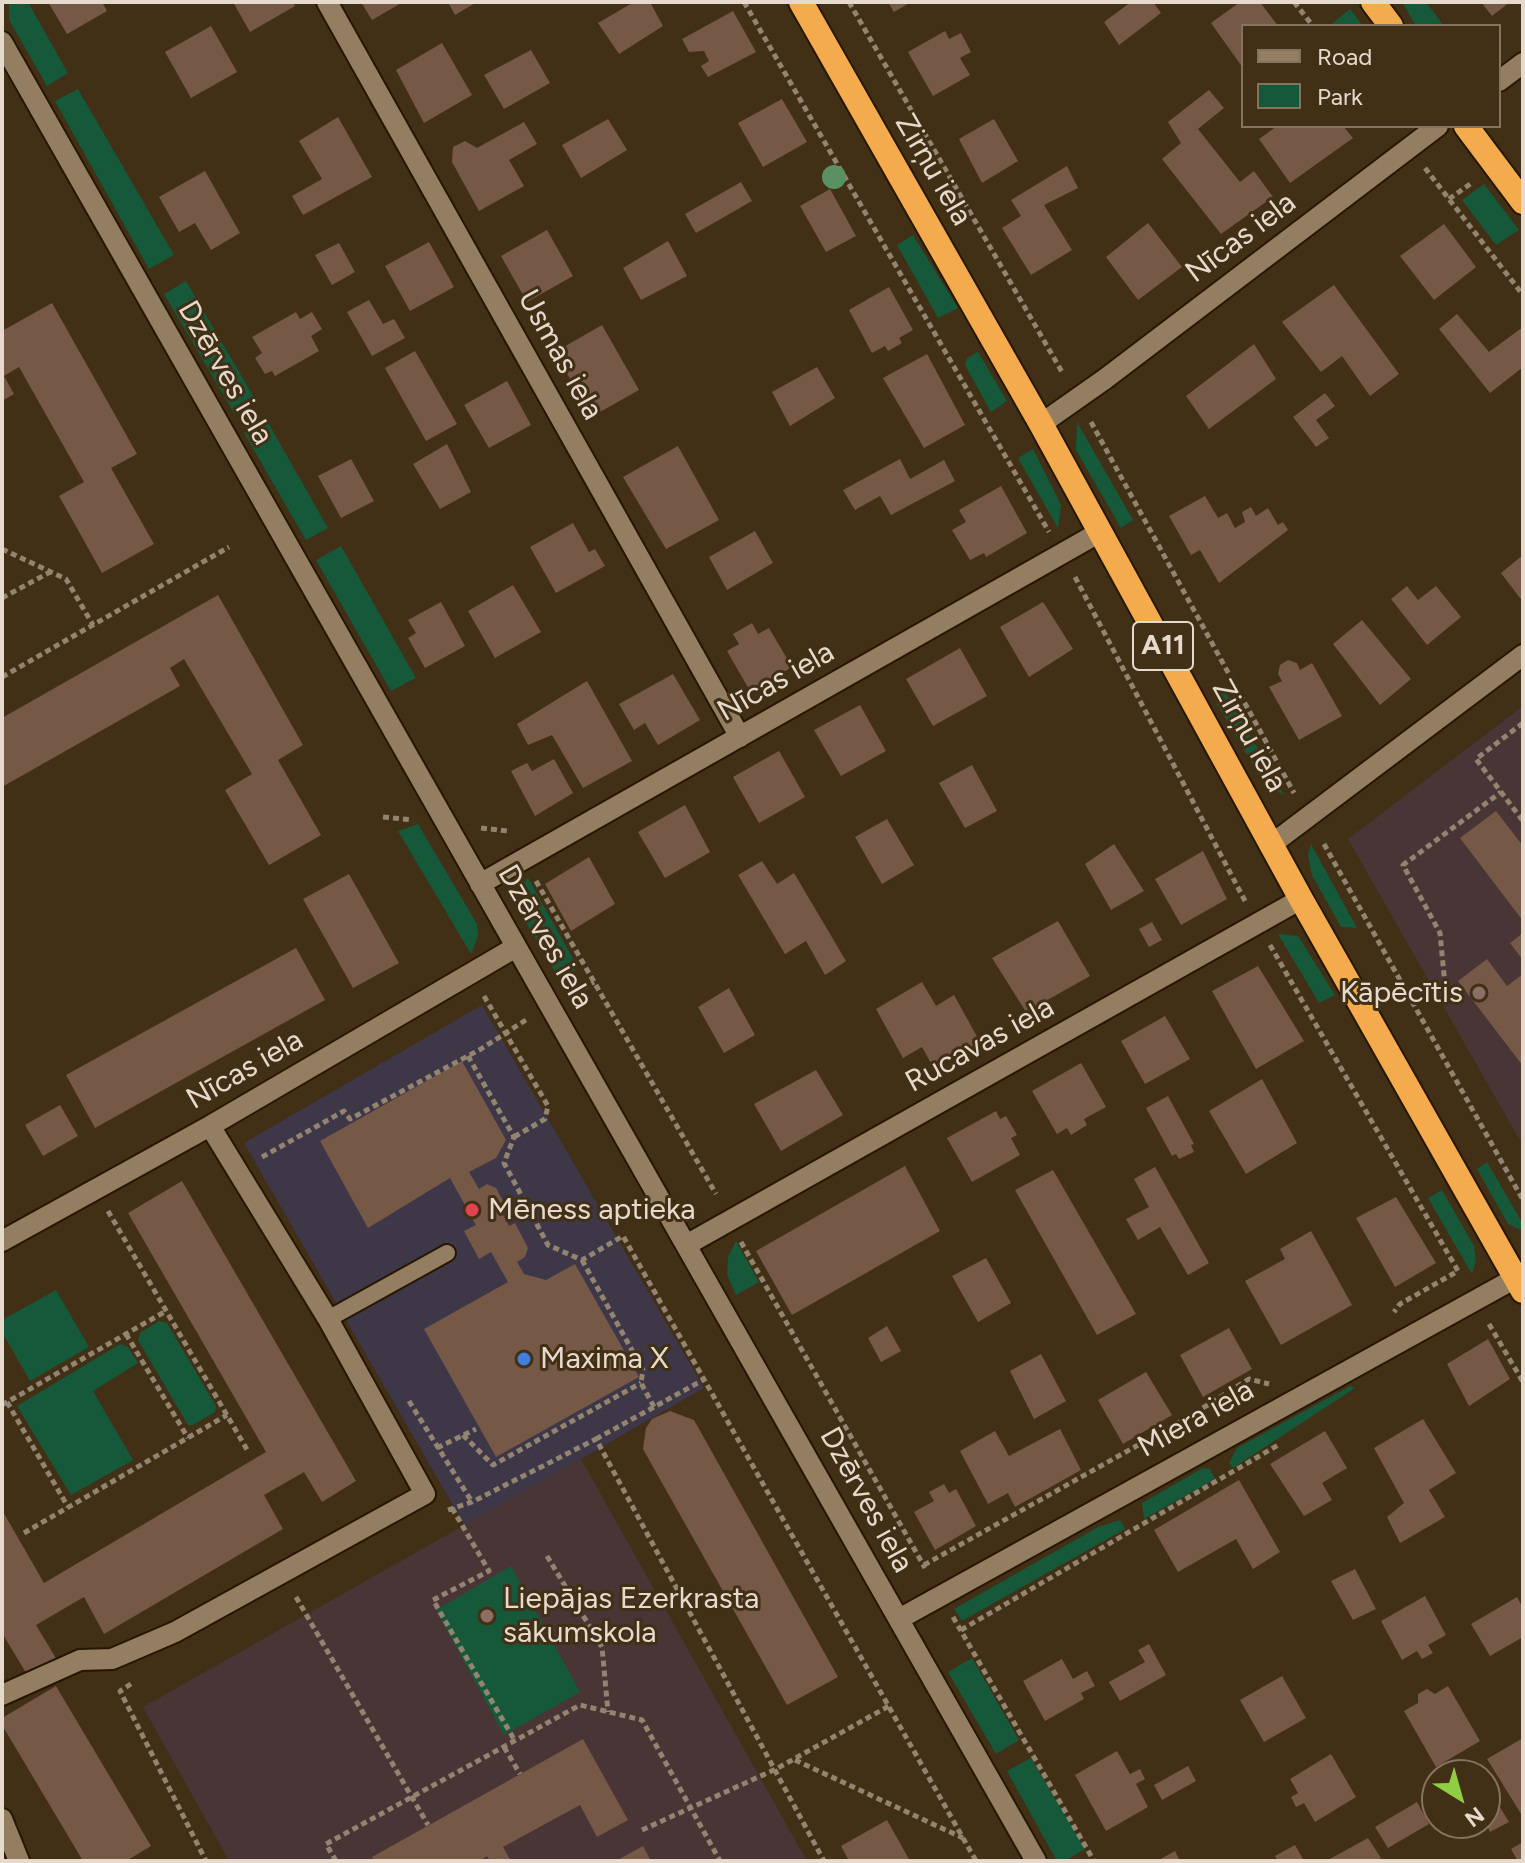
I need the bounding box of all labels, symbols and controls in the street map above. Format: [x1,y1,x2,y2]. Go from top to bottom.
legend [1241,24,1501,128]
text: Road [1317,42,1372,71]
text: Park [1317,82,1363,111]
street label: Zirņu iela [887,108,979,232]
street label: Nīcas iela [1179,185,1303,291]
street label: Usmas iela [510,284,610,426]
street label: Dzērves iela [169,295,281,451]
road number: A11 [1133,622,1193,670]
street label: Nīcas iela [711,634,841,730]
street label: Zirņu iela [1204,674,1294,798]
street label: Dzērves iela [489,859,601,1015]
place label: Kāpēcītis [1340,975,1463,1011]
marker: Kāpēcītis [1470,984,1488,1002]
street label: Rucavas iela [900,990,1060,1100]
street label: Nīcas iela [180,1022,310,1118]
place label: Mēness aptieka [488,1192,696,1228]
marker: Mēness aptieka [463,1201,481,1219]
place label: Maxima X [540,1341,669,1377]
marker: Maxima X [515,1350,533,1368]
street label: Miera iela [1132,1373,1260,1465]
street label: Dzērves iela [811,1421,921,1579]
place label: Liepājas Ezerkrasta sākumskola [503,1581,759,1652]
marker: Liepājas Ezerkrasta sākumskola [478,1607,496,1625]
north arrow [1421,1759,1501,1839]
text: N [1460,1801,1489,1833]

